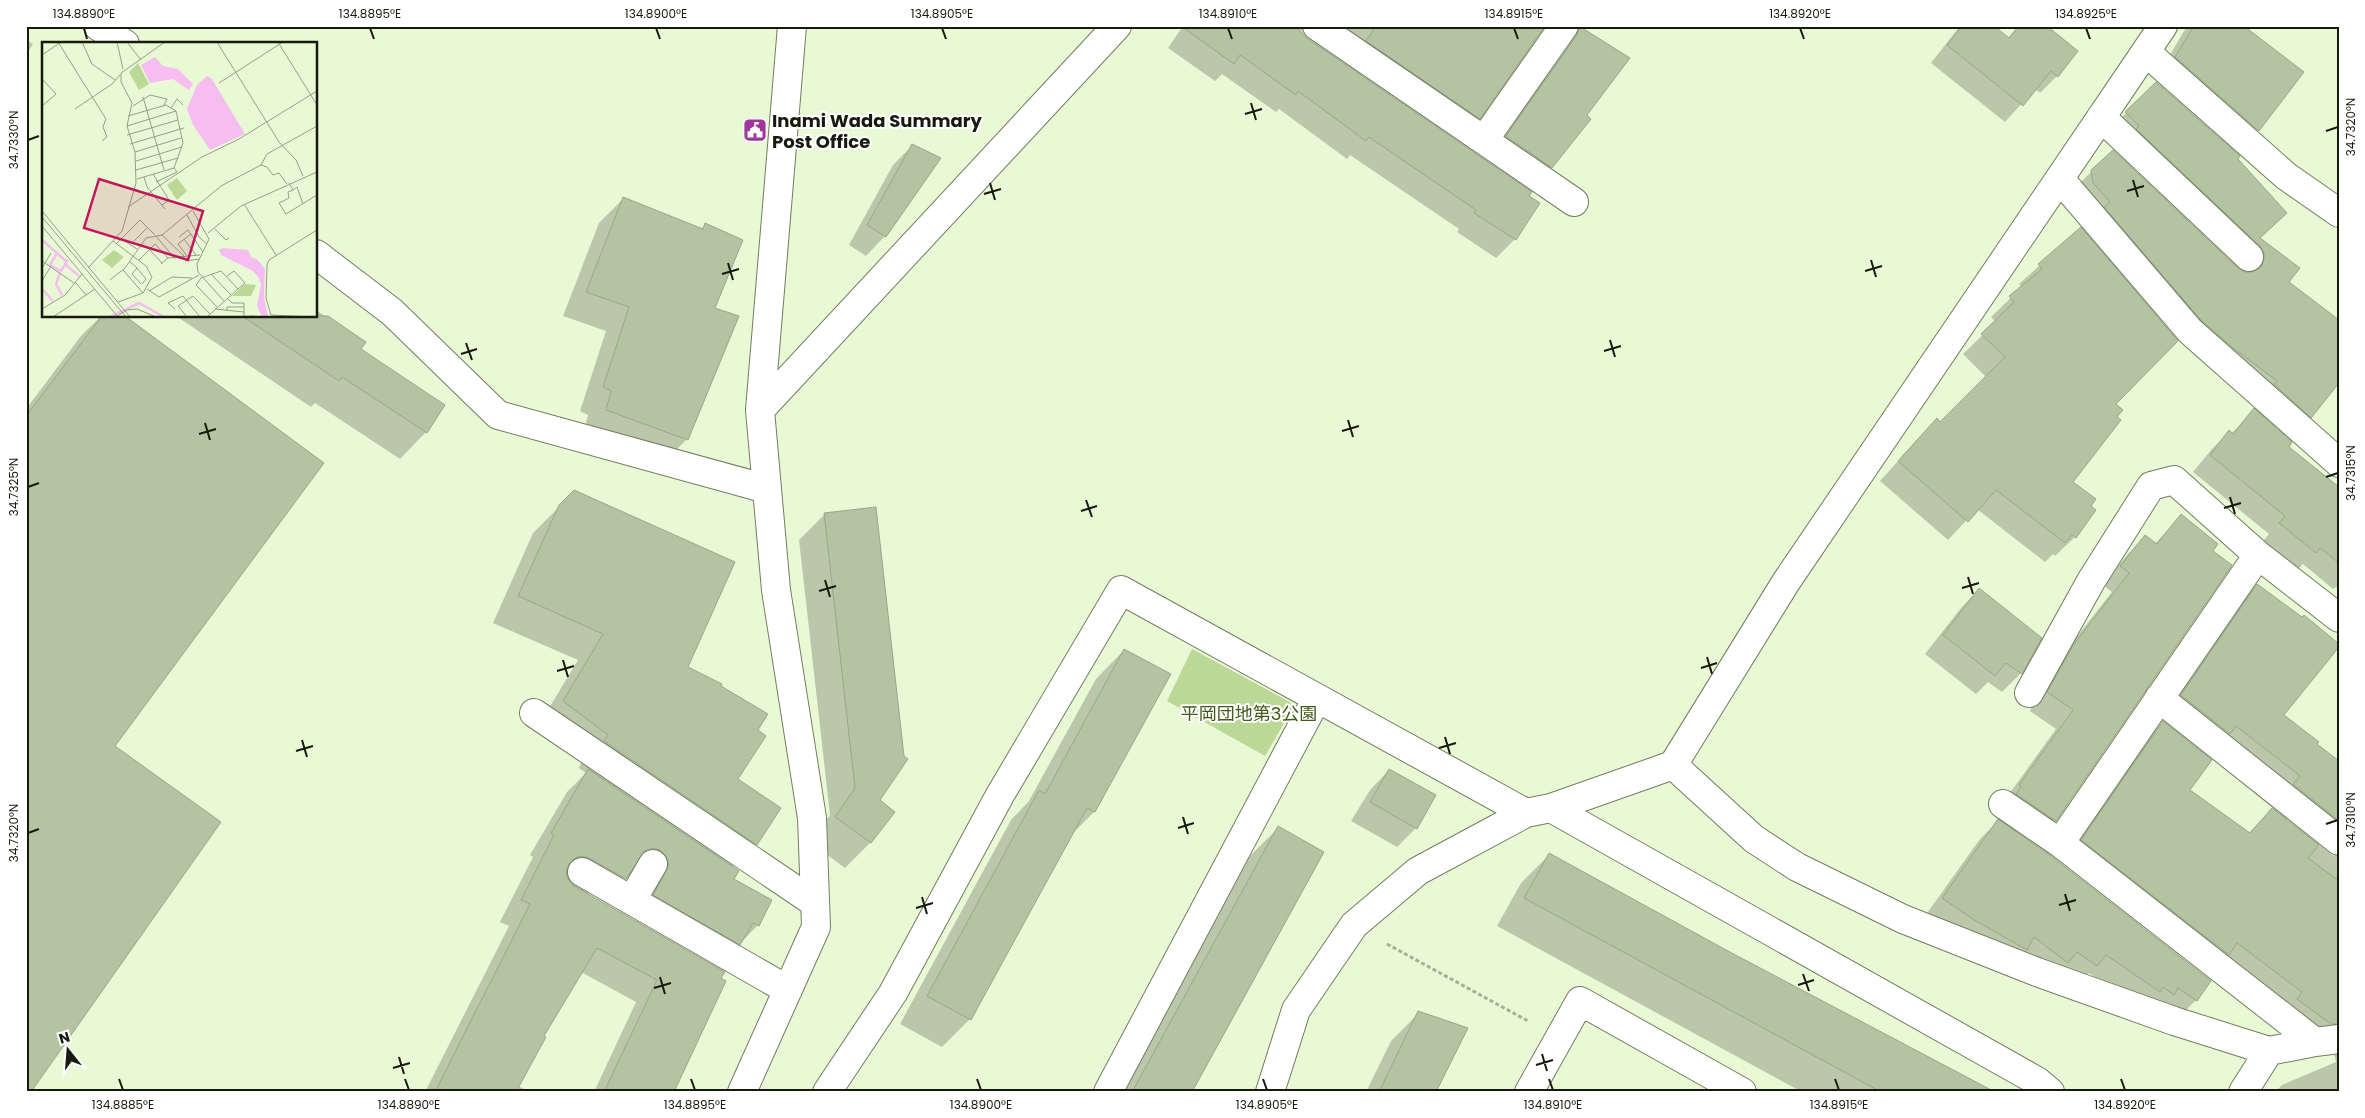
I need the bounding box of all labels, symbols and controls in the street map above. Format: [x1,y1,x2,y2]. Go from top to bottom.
text: 134.8890°E [53,5,115,22]
text: 134.8895°E [339,5,401,22]
text: 134.8900°E [625,5,687,22]
text: 134.8905°E [911,5,973,22]
text: 134.8910°E [1199,5,1257,22]
text: 134.8915°E [1485,5,1543,22]
text: 134.8920°E [1769,5,1831,22]
text: 134.8925°E [2055,5,2117,22]
inset map [42,42,318,318]
text: 34.7320°N [2342,98,2359,156]
place label: Inami Wada Summary Post Office [772,108,983,154]
text: 34.7330°N [5,111,22,169]
public building icon: Inami Wada Summary Post Office [742,117,768,143]
text: 34.7315°N [2342,445,2359,501]
text: 34.7325°N [5,458,22,516]
park label: 平岡団地第3公園 [1181,701,1317,726]
text: 34.7310°N [2342,792,2359,848]
text: 34.7320°N [5,804,22,862]
north arrow [42,1026,92,1076]
text: N [56,1026,72,1049]
text: 134.8885°E [92,1096,154,1113]
text: 134.8890°E [378,1096,440,1113]
text: 134.8895°E [664,1096,726,1113]
text: 134.8900°E [950,1096,1012,1113]
text: 134.8905°E [1236,1096,1298,1113]
text: 134.8910°E [1524,1096,1582,1113]
text: 134.8915°E [1810,1096,1868,1113]
text: 134.8920°E [2094,1096,2156,1113]

